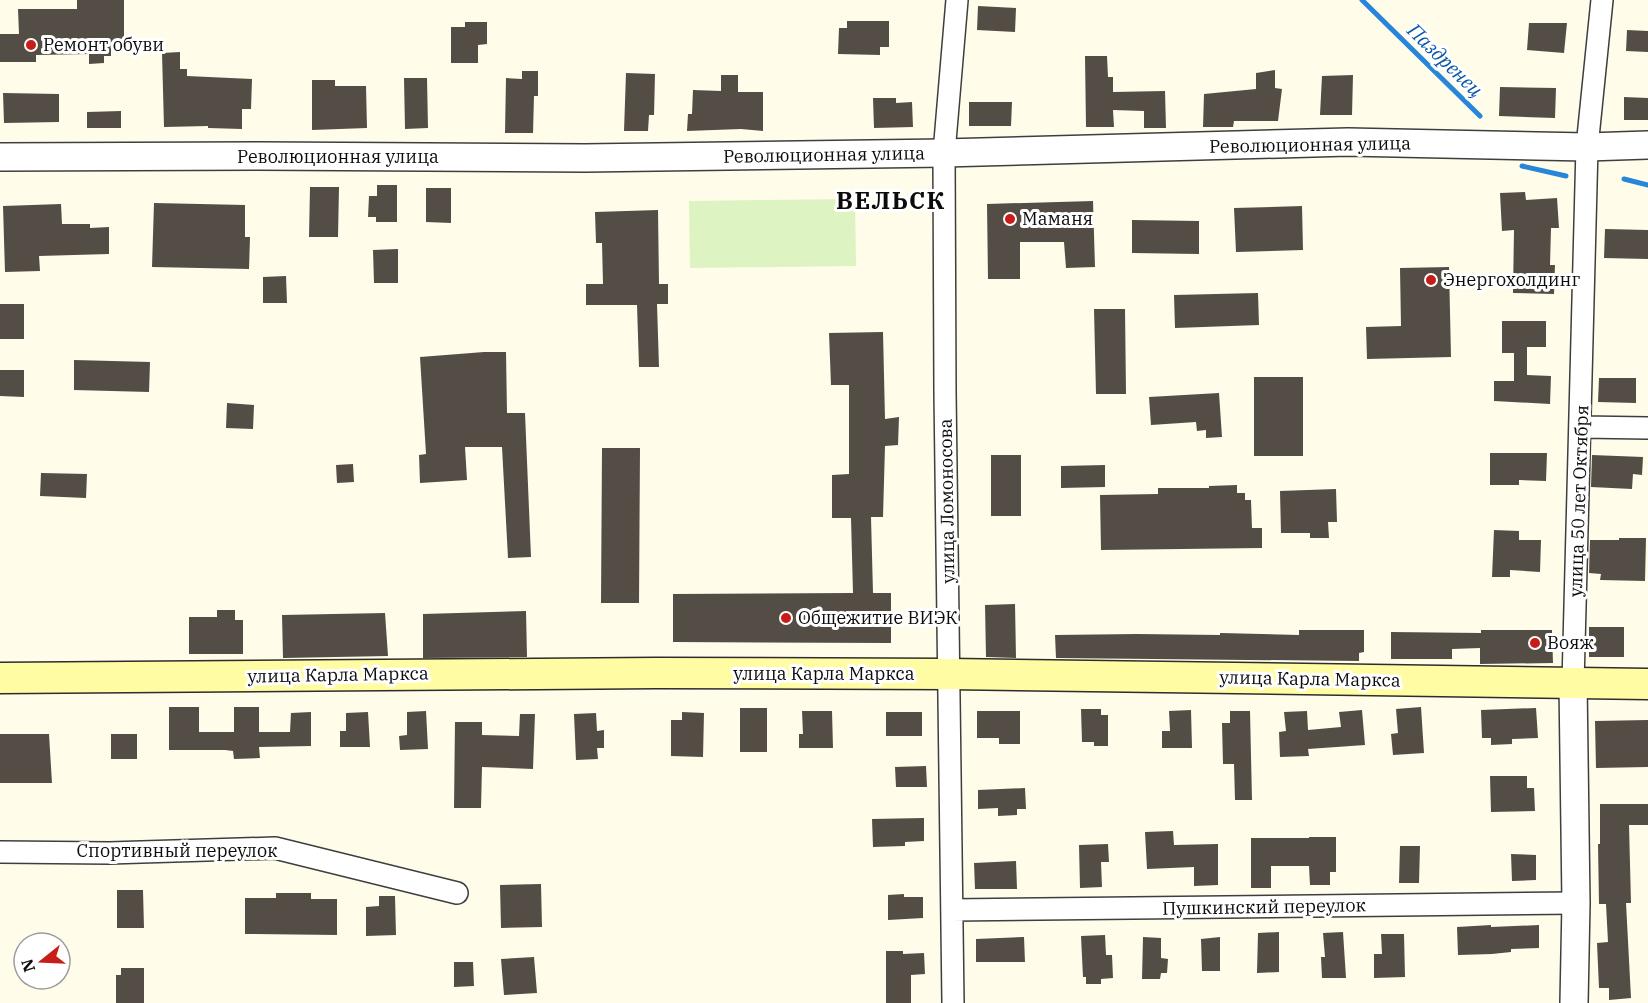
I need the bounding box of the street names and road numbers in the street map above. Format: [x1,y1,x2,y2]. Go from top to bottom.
street label: Революционная улица [1209,131,1411,158]
street label: Революционная улица [723,141,925,168]
street label: Революционная улица [237,145,439,168]
street label: улица 50 лет Октября [1564,405,1593,597]
street label: улица Ломоносова [934,418,959,584]
street label: улица Карла Маркса [247,661,429,688]
street label: улица Карла Маркса [733,662,915,685]
street label: улица Карла Маркса [1219,665,1401,692]
street label: Спортивный переулок [76,839,278,862]
street label: Пушкинский переулок [1162,893,1367,920]

